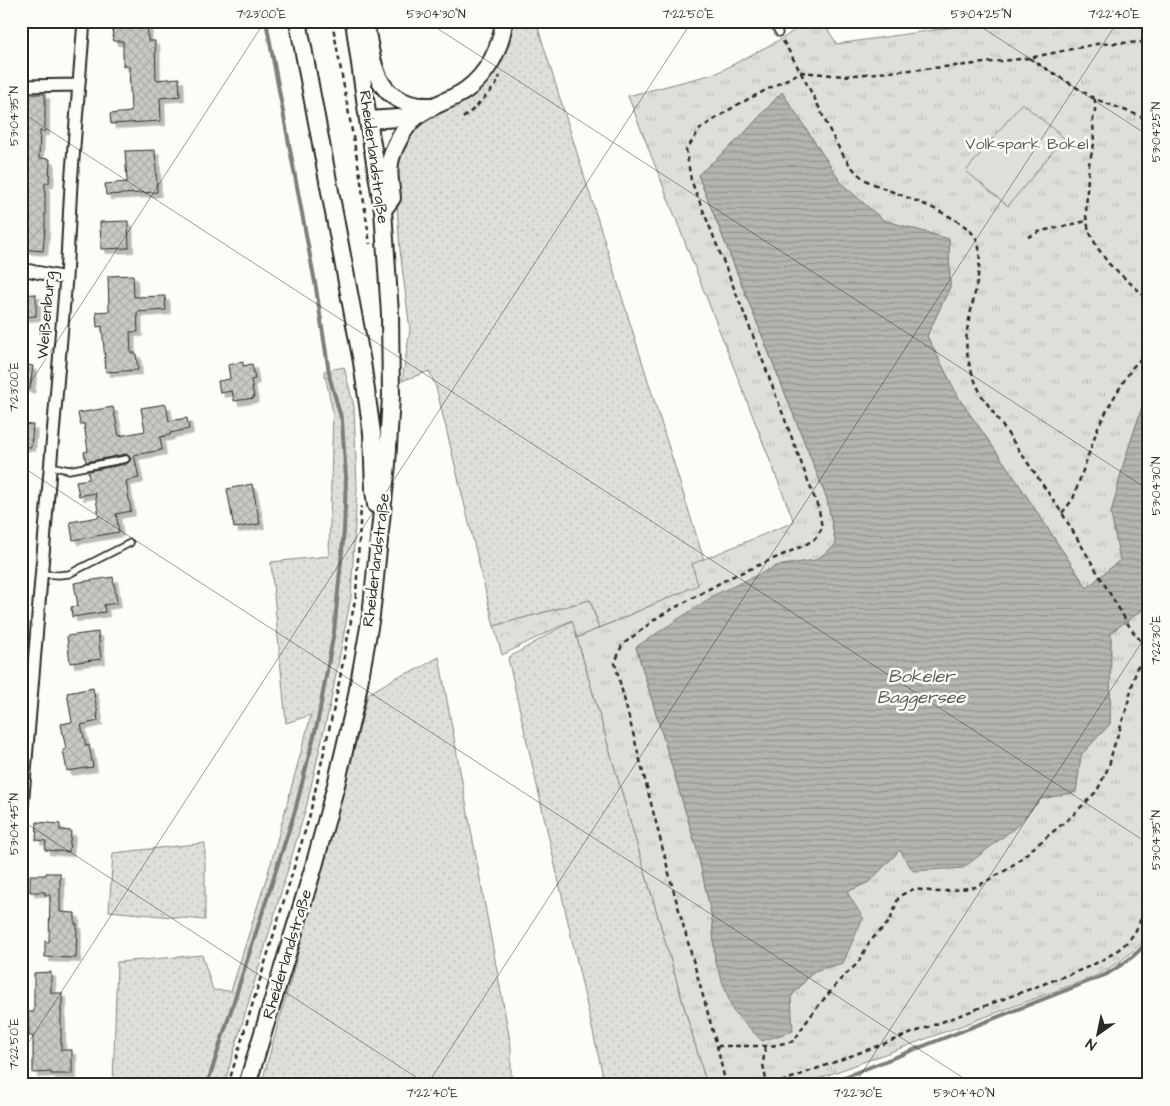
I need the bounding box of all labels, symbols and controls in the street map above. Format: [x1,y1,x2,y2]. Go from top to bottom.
text: 7°23'00"E [236,6,286,23]
text: 53°04'30"N [407,6,466,23]
text: 7°22'50"E [662,6,714,23]
text: 53°04'25"N [951,6,1012,23]
text: 7°22'40"E [1088,6,1140,23]
text: 53°04'35"N [6,86,23,146]
street label: Rheiderlandstraße [354,89,394,225]
text: 53°04'25"N [1148,101,1165,162]
park label: Volkspark Bokel [966,133,1088,155]
street label: Weißenburg [31,270,62,360]
text: 7°23'00"E [6,362,23,412]
text: 53°04'30"N [1148,456,1165,515]
street label: Rheiderlandstraße [357,492,395,628]
text: 7°22'30"E [1148,615,1165,665]
water label: Bokeler Baggersee [877,664,967,711]
text: 53°04'45"N [6,793,23,855]
text: 53°04'35"N [1148,810,1165,870]
street label: Rheiderlandstraße [257,886,317,1022]
north arrow [1072,1008,1122,1058]
text: 7°22'50"E [6,1018,23,1070]
text: N [1082,1033,1101,1055]
text: 7°22'40"E [406,1085,458,1102]
text: 7°22'30"E [833,1085,883,1102]
text: 53°04'40"N [933,1085,995,1102]

